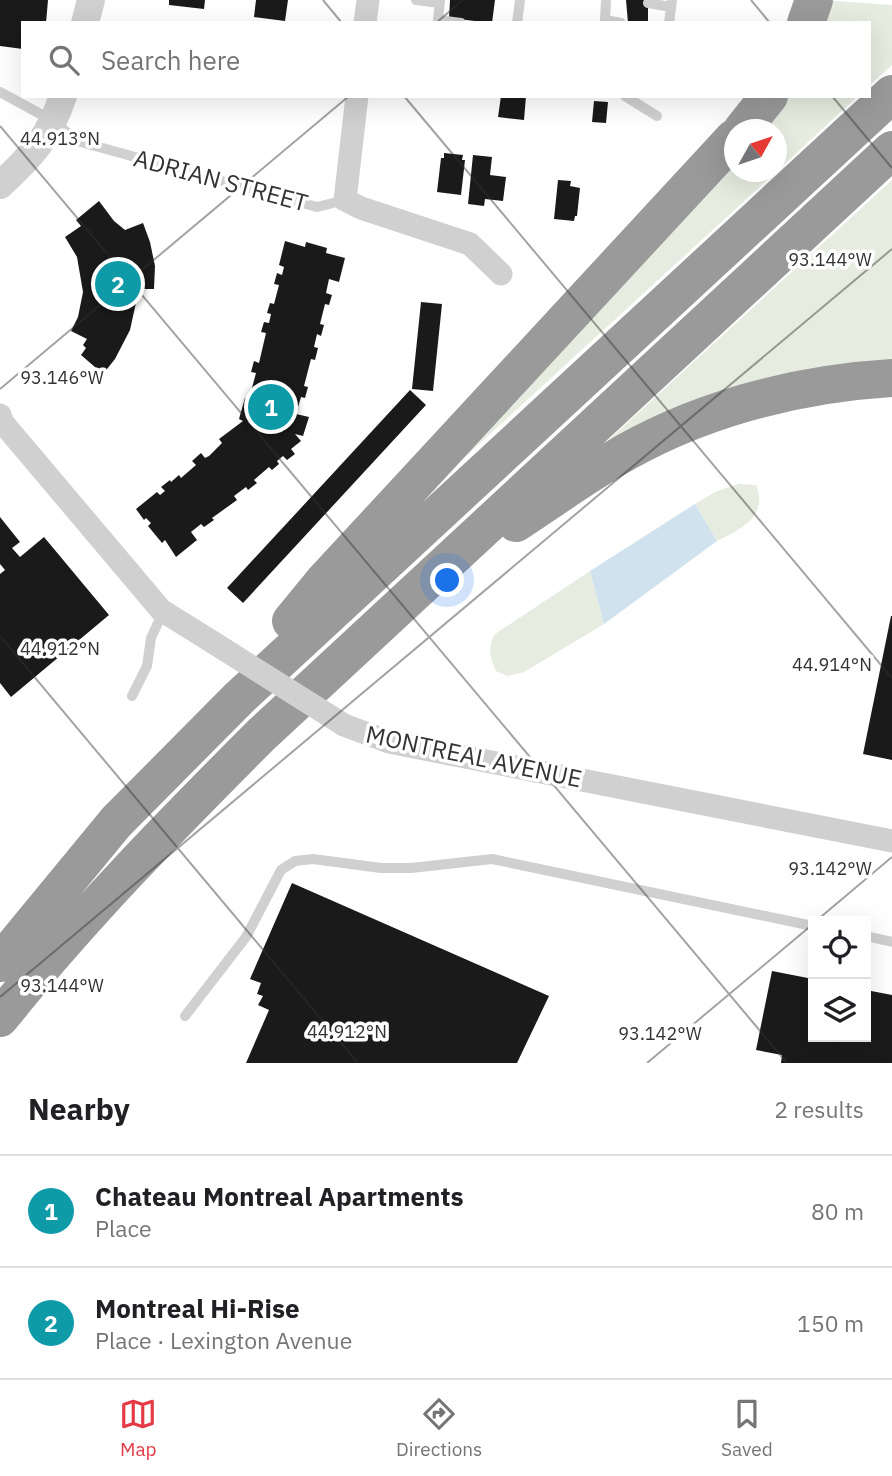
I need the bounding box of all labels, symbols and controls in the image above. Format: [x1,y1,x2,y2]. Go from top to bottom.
search box [21,21,871,98]
icon: search [45,41,83,79]
text: Search here [101,43,240,77]
north arrow [724,119,787,182]
text: 44.913°N [20,127,100,150]
street label: ADRIAN STREET [130,141,312,219]
text: 93.144°W [788,248,872,271]
pin: 2 [95,258,141,310]
text: 93.146°W [20,366,104,389]
pin: 1 [248,381,294,433]
your location [430,563,464,597]
text: 44.912°N [20,637,100,660]
text: 44.914°N [792,653,872,676]
street label: MONTREAL AVENUE [363,717,585,795]
text: 93.142°W [788,857,872,880]
map controls [808,916,871,1042]
button: locate [808,916,871,979]
text: 93.144°W [20,974,104,997]
button: layers [808,979,871,1042]
text: 44.912°N [307,1020,387,1043]
text: 93.142°W [618,1022,702,1045]
text: Nearby [28,1089,130,1128]
text: 2 results [774,1094,864,1124]
text: Chateau Montreal Apartments [95,1179,464,1213]
text: 1 [44,1196,58,1226]
text: 80 m [811,1196,864,1226]
text: Place [95,1213,152,1243]
text: Montreal Hi-Rise [95,1291,300,1325]
text: 2 [44,1308,58,1338]
text: 150 m [797,1308,864,1338]
text: Place · Lexington Avenue [95,1325,352,1355]
tab: Map [119,1395,157,1461]
tab: Directions [396,1395,482,1461]
tab: Saved [721,1395,773,1461]

